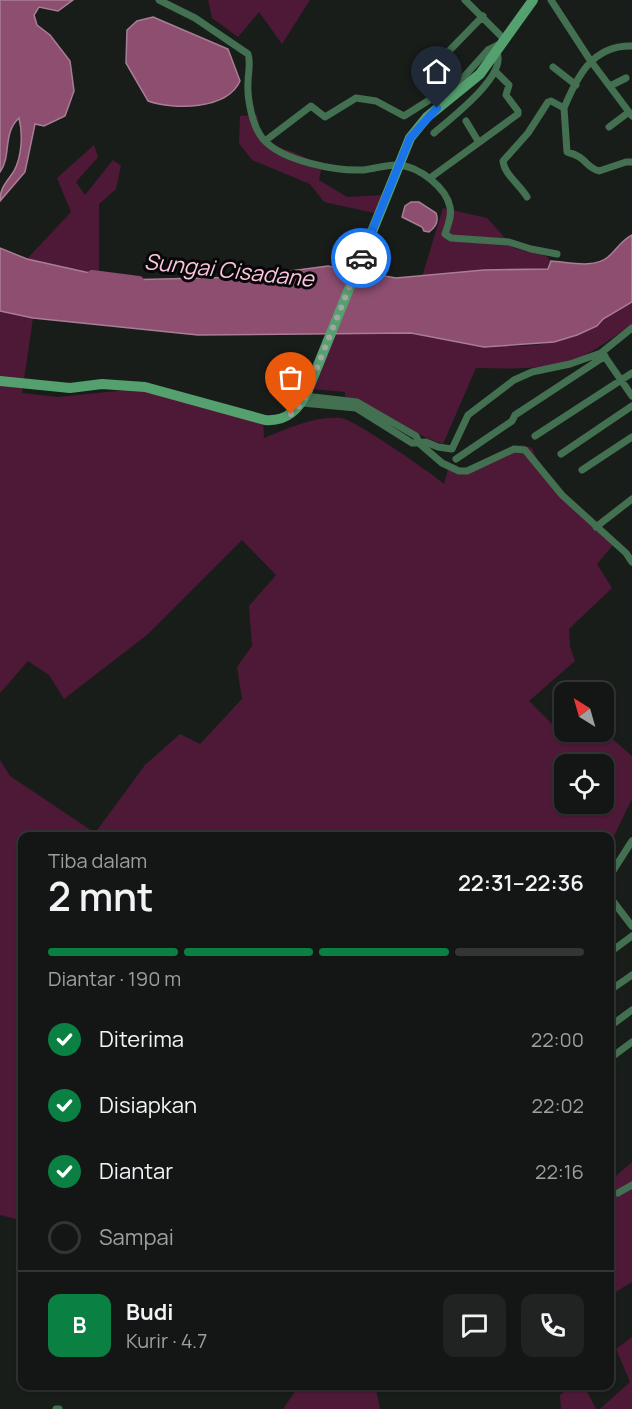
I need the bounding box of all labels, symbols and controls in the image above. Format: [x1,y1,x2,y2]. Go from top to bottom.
pin [411,46,462,108]
icon: home [420,55,453,88]
courier [331,228,391,288]
icon: car [345,242,378,275]
water label: Sungai Cisadane [143,246,316,294]
pin [265,352,316,414]
icon: bag [274,361,307,394]
north arrow [554,682,614,742]
map controls [554,682,614,814]
button: locate [554,754,614,814]
text: Tiba dalam [48,847,147,874]
text: 22:31–22:36 [458,868,584,898]
text: 2 mnt [48,869,154,923]
text: Diantar · 190 m [48,965,181,992]
icon: check [48,1023,81,1056]
text: Diterima [99,1024,184,1054]
text: 22:00 [531,1026,584,1053]
icon: check [48,1089,81,1122]
text: Disiapkan [99,1090,197,1120]
text: 22:02 [532,1092,584,1119]
icon: check [48,1155,81,1188]
text: Diantar [99,1156,173,1186]
text: 22:16 [535,1158,584,1185]
text: Sampai [99,1222,174,1252]
button: chat [443,1294,506,1357]
button: phone [521,1294,584,1357]
text: Budi [126,1297,173,1327]
text: B [73,1310,86,1340]
text: Kurir · 4.7 [126,1327,207,1354]

